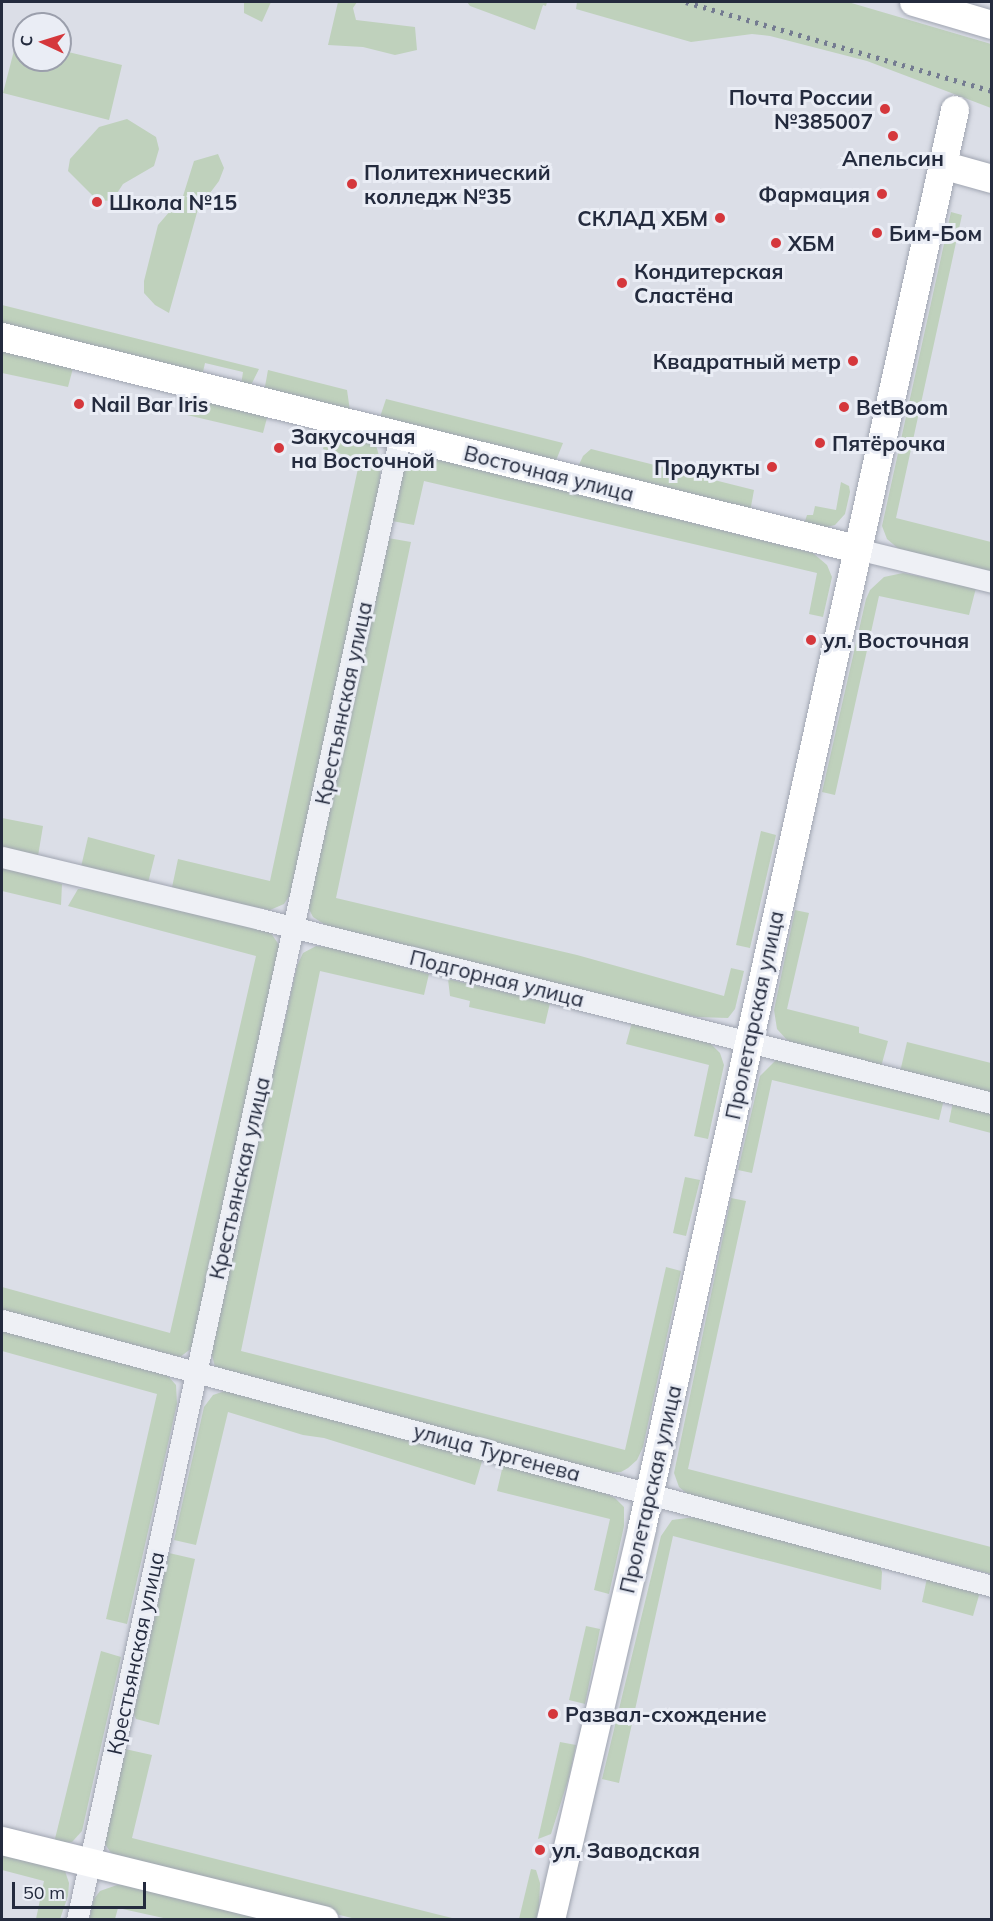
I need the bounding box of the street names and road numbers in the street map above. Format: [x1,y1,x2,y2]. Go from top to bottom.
street label: Восточная улица [461,440,637,506]
street label: Крестьянская улица [309,599,377,807]
street label: Пролетарская улица [720,908,788,1122]
street label: Подгорная улица [407,944,587,1012]
street label: Крестьянская улица [203,1074,275,1282]
street label: Пролетарская улица [614,1382,686,1596]
street label: улица Тургенева [411,1418,583,1486]
street label: Крестьянская улица [101,1549,169,1757]

